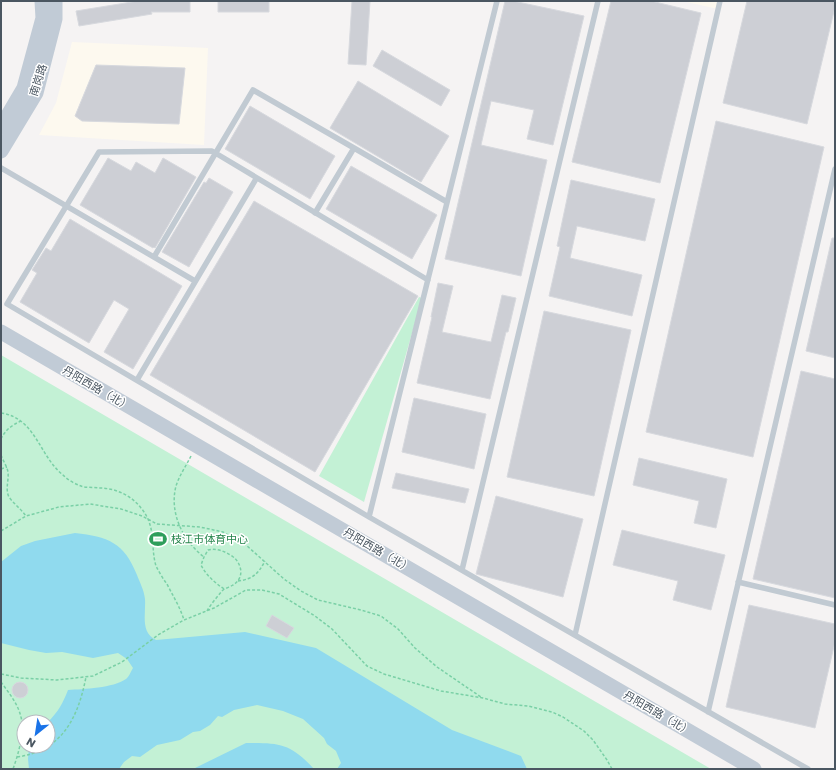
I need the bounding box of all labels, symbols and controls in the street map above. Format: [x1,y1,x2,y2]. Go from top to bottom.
street label: 南岗路 [25,62,51,98]
street label: 丹阳西路（北） [60,362,134,414]
street label: 丹阳西路（北） [341,524,415,576]
sports icon: 枝江市体育中心 [148,529,168,549]
place label: 枝江市体育中心 [171,531,248,547]
street label: 丹阳西路（北） [621,687,695,739]
north arrow [16,714,56,754]
text: N [23,734,39,752]

